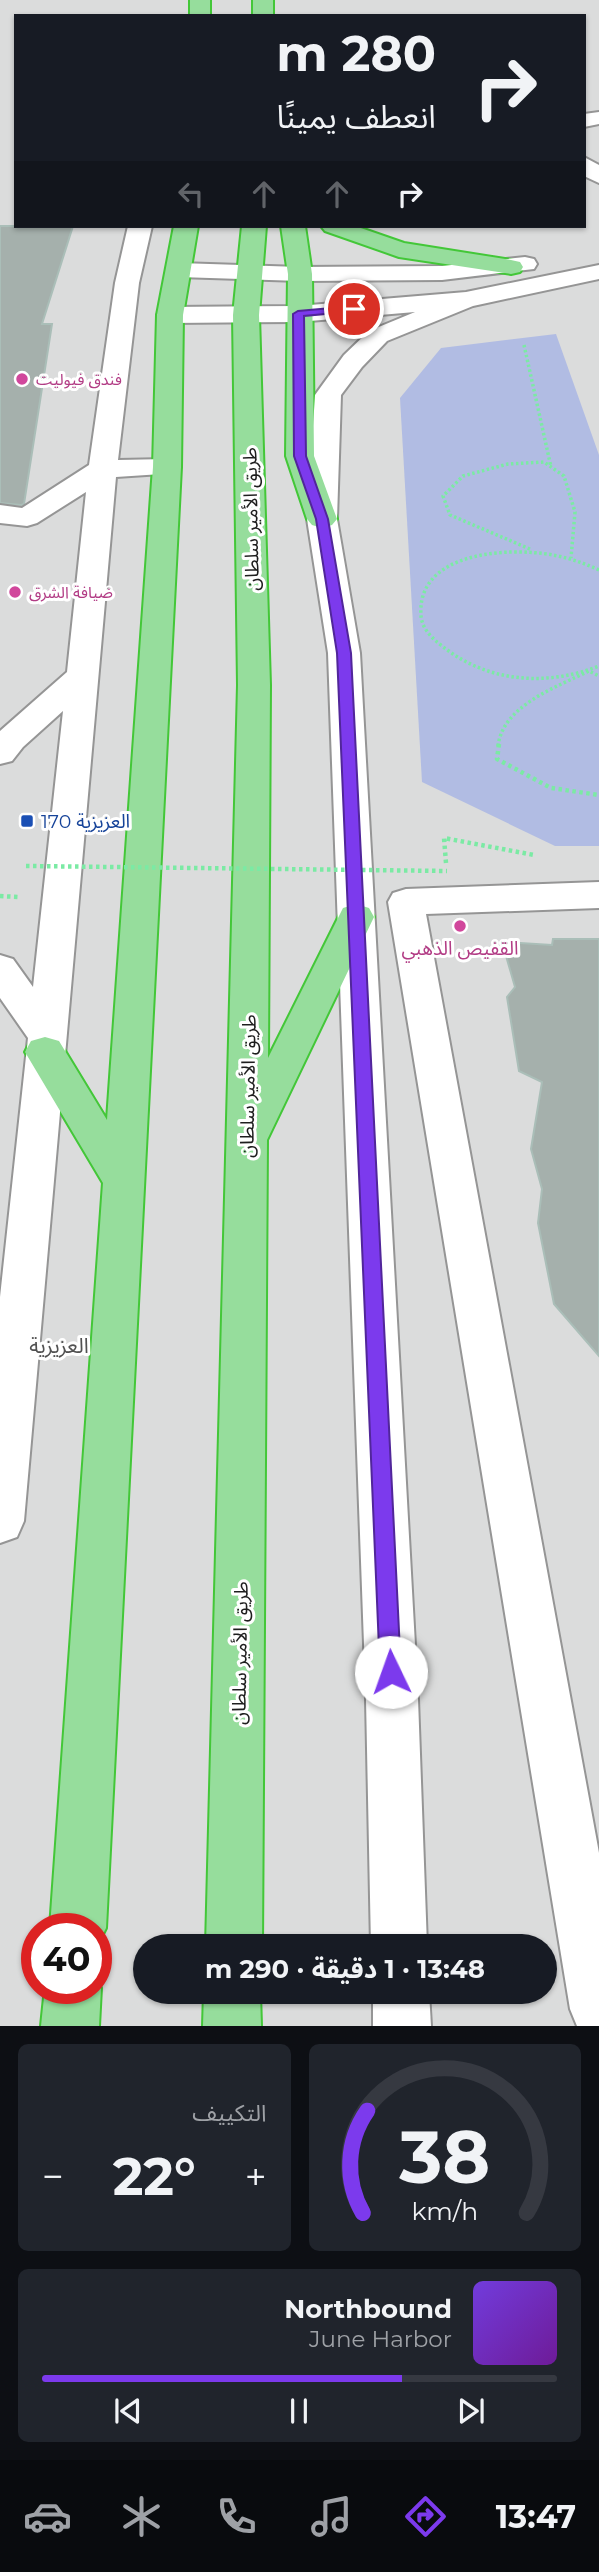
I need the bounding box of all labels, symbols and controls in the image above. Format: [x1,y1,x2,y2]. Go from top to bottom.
text: 280 m [276,24,436,83]
icon: right [460,42,551,133]
text: انعطف يمينًا [277,97,436,136]
icon: left [172,175,210,213]
icon: ahead [245,175,283,213]
icon: ahead [318,175,356,213]
icon: right [391,175,429,213]
pin [324,279,384,339]
icon: arrive [335,290,373,328]
place label: فندق فيوليت [36,370,122,389]
marker: فندق فيوليت [14,371,30,387]
street label: طريق الأمير سلطان [238,447,264,591]
place label: ضيافة الشرق [29,583,113,602]
marker: ضيافة الشرق [7,584,23,600]
place label: العزيزية 170 [41,810,130,833]
marker: العزيزية 170 [19,813,35,829]
marker: القفيص الذهبي [452,918,468,934]
place label: القفيص الذهبي [401,937,519,963]
street label: طريق الأمير سلطان [235,1014,261,1158]
district label: العزيزية [29,1333,89,1358]
street label: طريق الأمير سلطان [227,1581,253,1725]
position arrow [354,1635,428,1709]
speed limit sign: 40 [21,1913,112,2004]
text: 13:48 · 1 دقيقة · 290 m [205,1953,485,1985]
text: التكييف [192,2099,267,2127]
text: 38 [398,2114,490,2202]
text: 22° [113,2145,196,2208]
text: − [42,2153,64,2200]
text: + [245,2153,266,2200]
text: km/h [411,2196,478,2226]
text: Northbound [284,2293,452,2325]
text: June Harbor [309,2325,452,2353]
icon: previous [109,2392,147,2430]
icon: pause [280,2392,318,2430]
icon: next [452,2392,490,2430]
icon: car [23,2492,72,2541]
icon: climate [117,2492,166,2541]
icon: phone [212,2492,261,2541]
icon: music [307,2492,356,2541]
icon: directions [401,2492,450,2541]
text: 13:47 [496,2497,576,2536]

